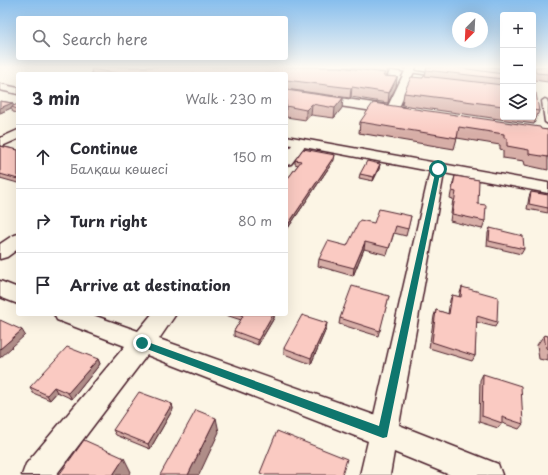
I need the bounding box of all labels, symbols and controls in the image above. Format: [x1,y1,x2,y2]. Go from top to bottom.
north arrow [452,12,488,48]
map controls [500,12,536,120]
button: + [500,12,536,48]
search box [16,16,288,60]
icon: search [30,27,52,49]
text: Search here [62,27,148,50]
button: − [500,48,536,84]
button: layers [500,84,536,120]
text: 3 min [32,85,80,111]
text: Walk · 230 m [185,89,272,108]
text: Continue [70,136,138,159]
icon: ahead [32,146,54,168]
text: 150 m [233,147,272,166]
text: Балқаш көшесі [70,159,168,178]
route start [429,160,447,178]
text: Turn right [70,209,147,232]
icon: right [32,210,54,232]
text: 80 m [238,211,272,230]
text: Arrive at destination [70,273,231,296]
icon: arrive [32,274,54,296]
route end [133,334,151,352]

